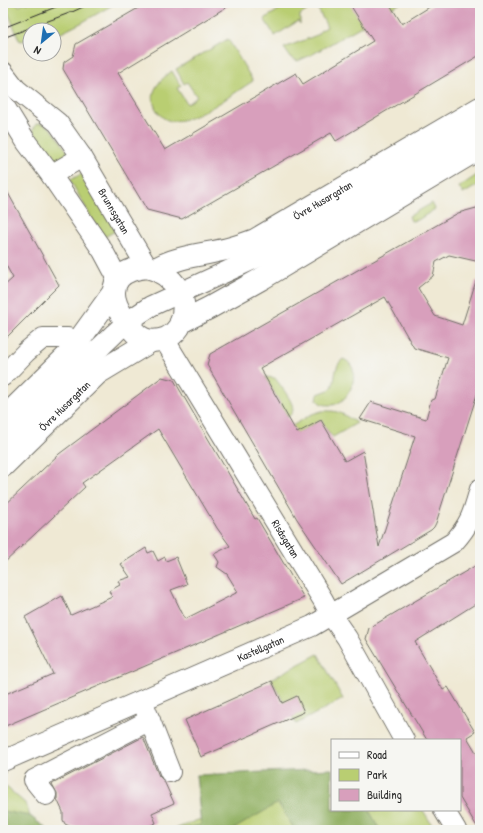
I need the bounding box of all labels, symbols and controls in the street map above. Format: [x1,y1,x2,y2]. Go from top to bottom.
north arrow [22,22,62,62]
text: N [31,43,43,58]
street label: Övre Husargatan [291,177,355,223]
street label: Brunnsgatan [95,186,133,237]
street label: Övre Husargatan [36,378,93,434]
street label: Risåsgatan [269,517,303,561]
street label: Kastellgatan [235,632,286,665]
legend [331,739,461,811]
text: Road [367,746,387,763]
text: Park [367,766,387,783]
text: Building [367,786,402,803]

